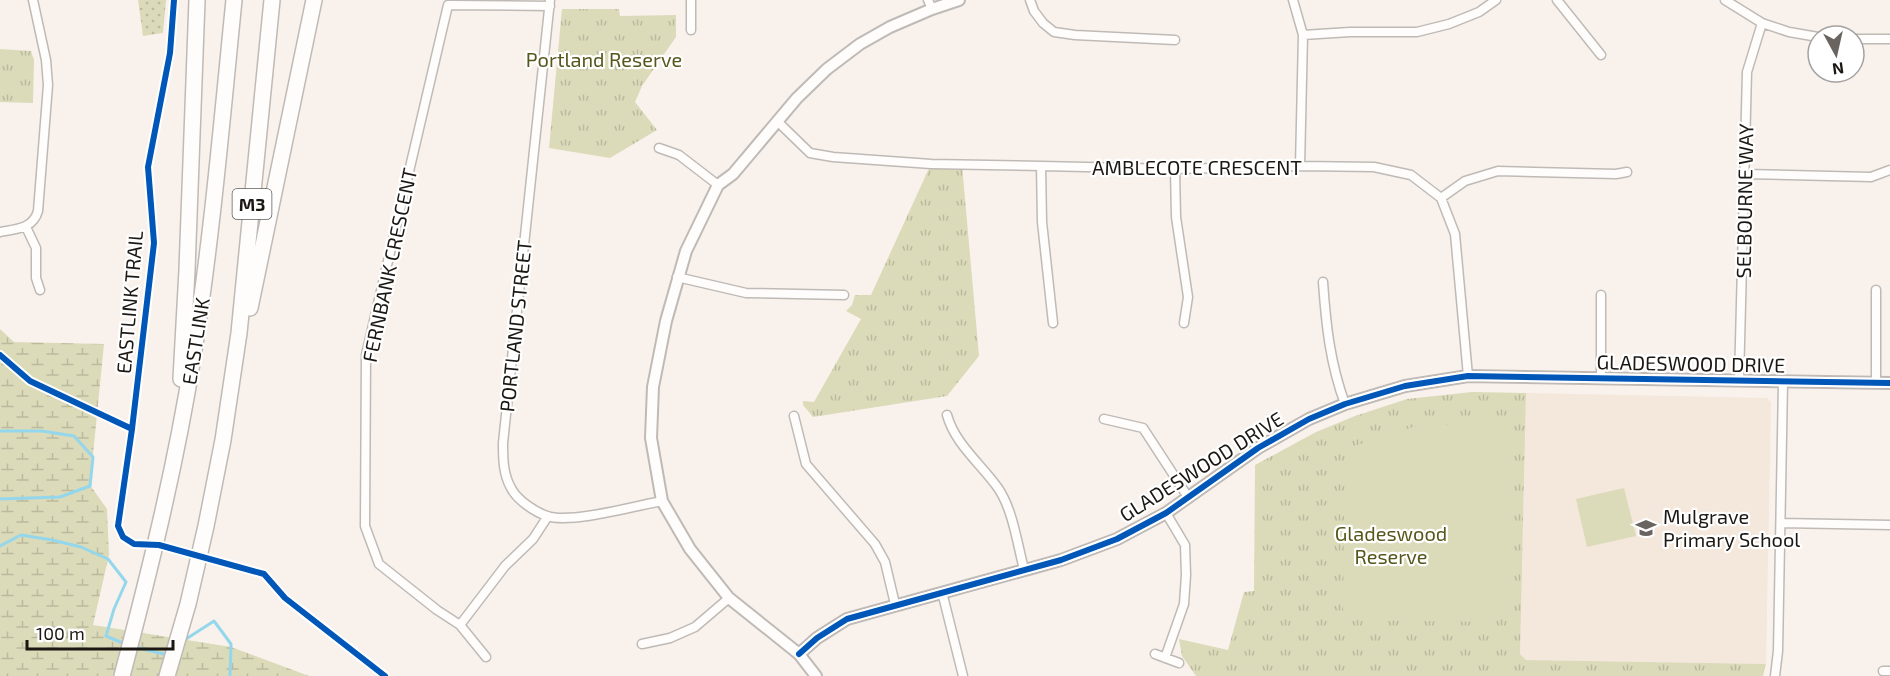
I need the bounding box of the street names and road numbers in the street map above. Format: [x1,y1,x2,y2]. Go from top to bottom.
street label: SELBOURNE WAY [1731,123,1757,279]
street label: AMBLECOTE CRESCENT [1092,155,1302,179]
street label: FERNBANK CRESCENT [357,165,421,364]
road number: M3 [232,189,272,219]
street label: EASTLINK TRAIL [111,229,147,375]
street label: PORTLAND STREET [494,238,536,413]
street label: EASTLINK [176,296,214,386]
street label: GLADESWOOD DRIVE [1596,349,1786,377]
street label: GLADESWOOD DRIVE [1115,406,1287,526]

